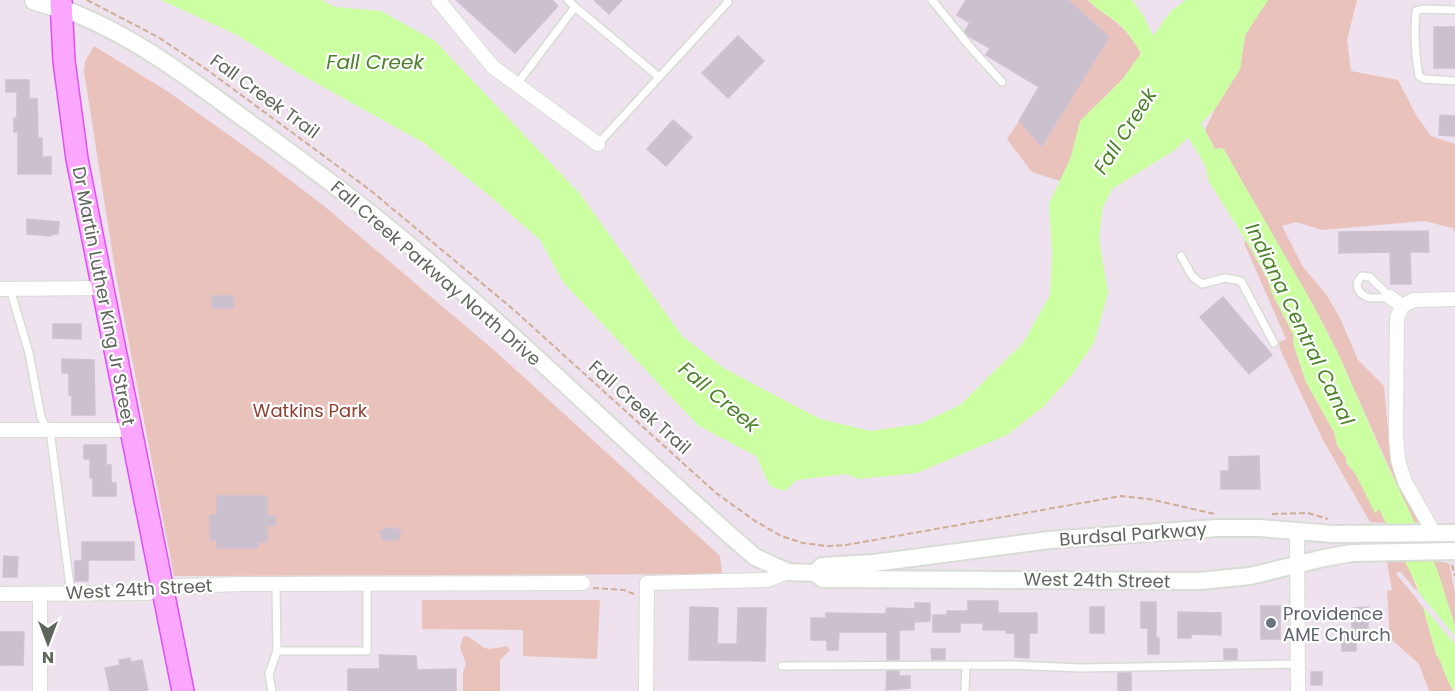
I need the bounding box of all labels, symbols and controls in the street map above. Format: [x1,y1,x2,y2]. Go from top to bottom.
street label: Fall Creek Trail [205,48,325,144]
water label: Fall Creek [326,48,425,76]
water label: Fall Creek [1087,81,1164,179]
street label: Dr Martin Luther King Jr Street [67,164,141,428]
street label: Fall Creek Parkway North Drive [325,175,547,371]
water label: Indiana Central Canal [1239,218,1361,430]
street label: Fall Creek Trail [584,354,696,460]
water label: Fall Creek [673,355,767,440]
park label: Watkins Park [253,398,368,423]
street label: Burdsal Parkway [1058,516,1208,552]
street label: West 24th Street [1023,566,1171,594]
street label: West 24th Street [65,573,213,605]
place label: Providence AME Church [1283,601,1391,647]
north arrow [18,613,78,673]
marker: Providence AME Church [1264,616,1278,630]
text: N [42,646,54,669]

